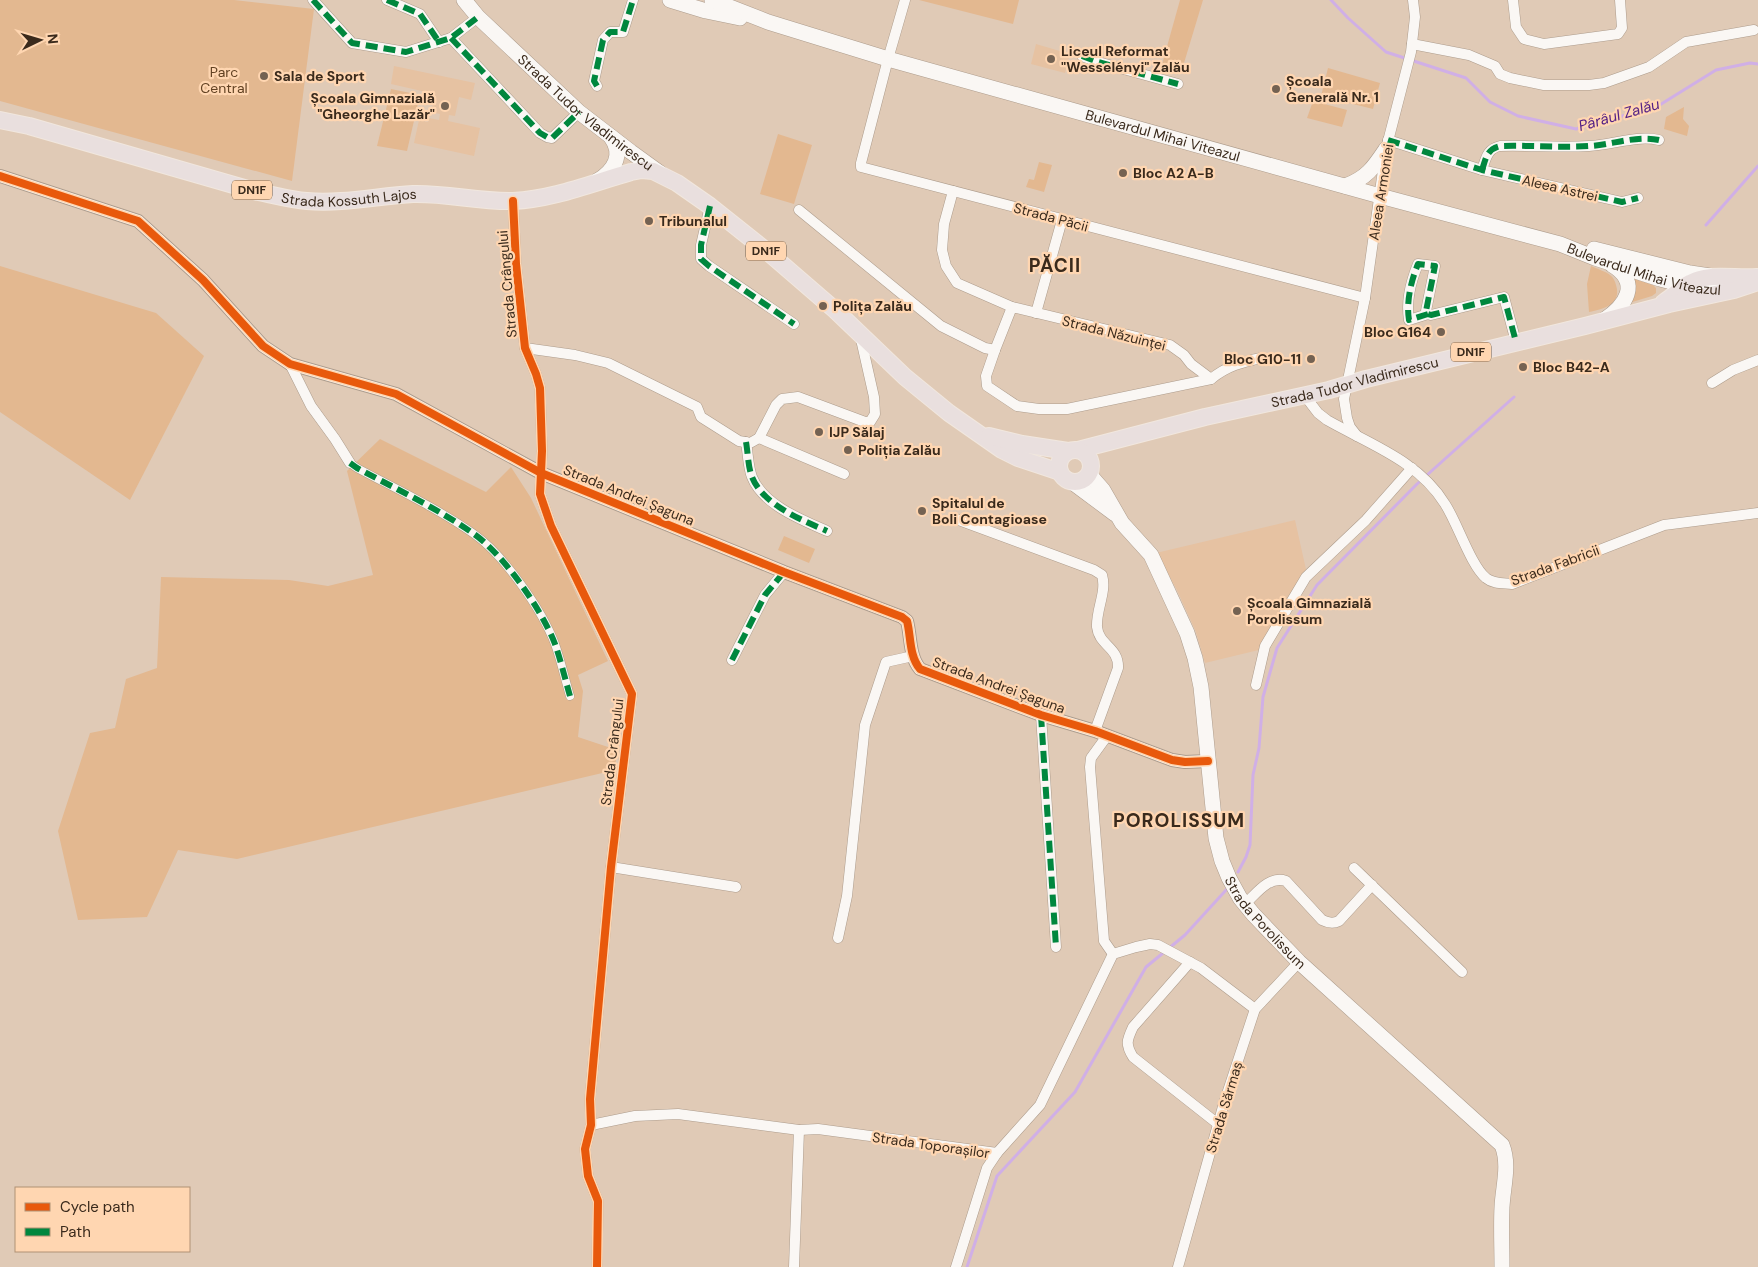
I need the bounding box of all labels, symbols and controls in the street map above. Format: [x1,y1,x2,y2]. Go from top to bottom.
north arrow [15,15,65,65]
text: N [44,33,62,45]
place label: Liceul Reformat "Wesselényi" Zalău [1061,42,1190,76]
street label: Strada Tudor Vladimirescu [514,50,657,174]
marker: Liceul Reformat "Wesselényi" Zalău [1045,53,1057,65]
park label: Parc Central [200,63,248,97]
place label: Sala de Sport [274,67,365,85]
marker: Sala de Sport [258,70,270,82]
place label: Școala Generală Nr. 1 [1286,72,1379,106]
marker: Școala Generală Nr. 1 [1270,83,1282,95]
place label: Școala Gimnazială "Gheorghe Lazăr" [310,89,435,123]
water label: Pârâul Zalău [1576,94,1662,136]
marker: Școala Gimnazială "Gheorghe Lazăr" [439,100,451,112]
street label: Bulevardul Mihai Viteazul [1083,105,1242,166]
street label: Aleea Armoniei [1364,142,1398,242]
place label: Bloc A2 A-B [1133,164,1214,182]
marker: Bloc A2 A-B [1117,167,1129,179]
street label: Aleea Astrei [1520,171,1600,205]
road number: DN1F [232,180,272,200]
street label: Strada Kossuth Lajos [280,185,417,211]
street label: Strada Păcii [1012,198,1090,236]
place label: Tribunalul [659,212,727,230]
marker: Tribunalul [643,215,655,227]
street label: Strada Crângului [493,230,521,338]
street label: Bulevardul Mihai Viteazul [1564,239,1722,299]
road number: DN1F [746,242,786,260]
district label: PĂCII [1029,253,1081,278]
place label: Polița Zalău [833,297,912,315]
marker: Polița Zalău [817,300,829,312]
street label: Strada Năzuinței [1060,311,1168,355]
place label: Bloc G164 [1364,323,1431,341]
marker: Bloc G164 [1435,326,1447,338]
road number: DN1F [1451,342,1491,362]
place label: Bloc G10-11 [1224,350,1301,368]
street label: Strada Tudor Vladimirescu [1269,353,1440,411]
marker: Bloc G10-11 [1305,353,1317,365]
place label: Bloc B42-A [1533,358,1610,376]
marker: Bloc B42-A [1517,361,1529,373]
place label: IJP Sălaj [829,423,885,441]
marker: IJP Sălaj [813,426,825,438]
place label: Poliția Zalău [858,441,941,459]
marker: Poliția Zalău [842,444,854,456]
street label: Strada Andrei Șaguna [561,460,697,530]
place label: Spitalul de Boli Contagioase [932,494,1047,528]
marker: Spitalul de Boli Contagioase [916,505,928,517]
street label: Strada Fabricii [1508,541,1602,589]
place label: Școala Gimnazială Porolissum [1247,594,1372,628]
marker: Școala Gimnazială Porolissum [1231,605,1243,617]
street label: Strada Andrei Șaguna [930,653,1068,717]
street label: Strada Crângului [597,697,627,807]
district label: POROLISSUM [1113,808,1245,833]
street label: Strada Porolissum [1221,873,1310,973]
street label: Strada Sărmaș [1202,1059,1246,1155]
street label: Strada Toporașilor [871,1128,991,1162]
legend [15,1187,190,1252]
text: Cycle path [60,1197,135,1217]
text: Path [60,1222,91,1242]

